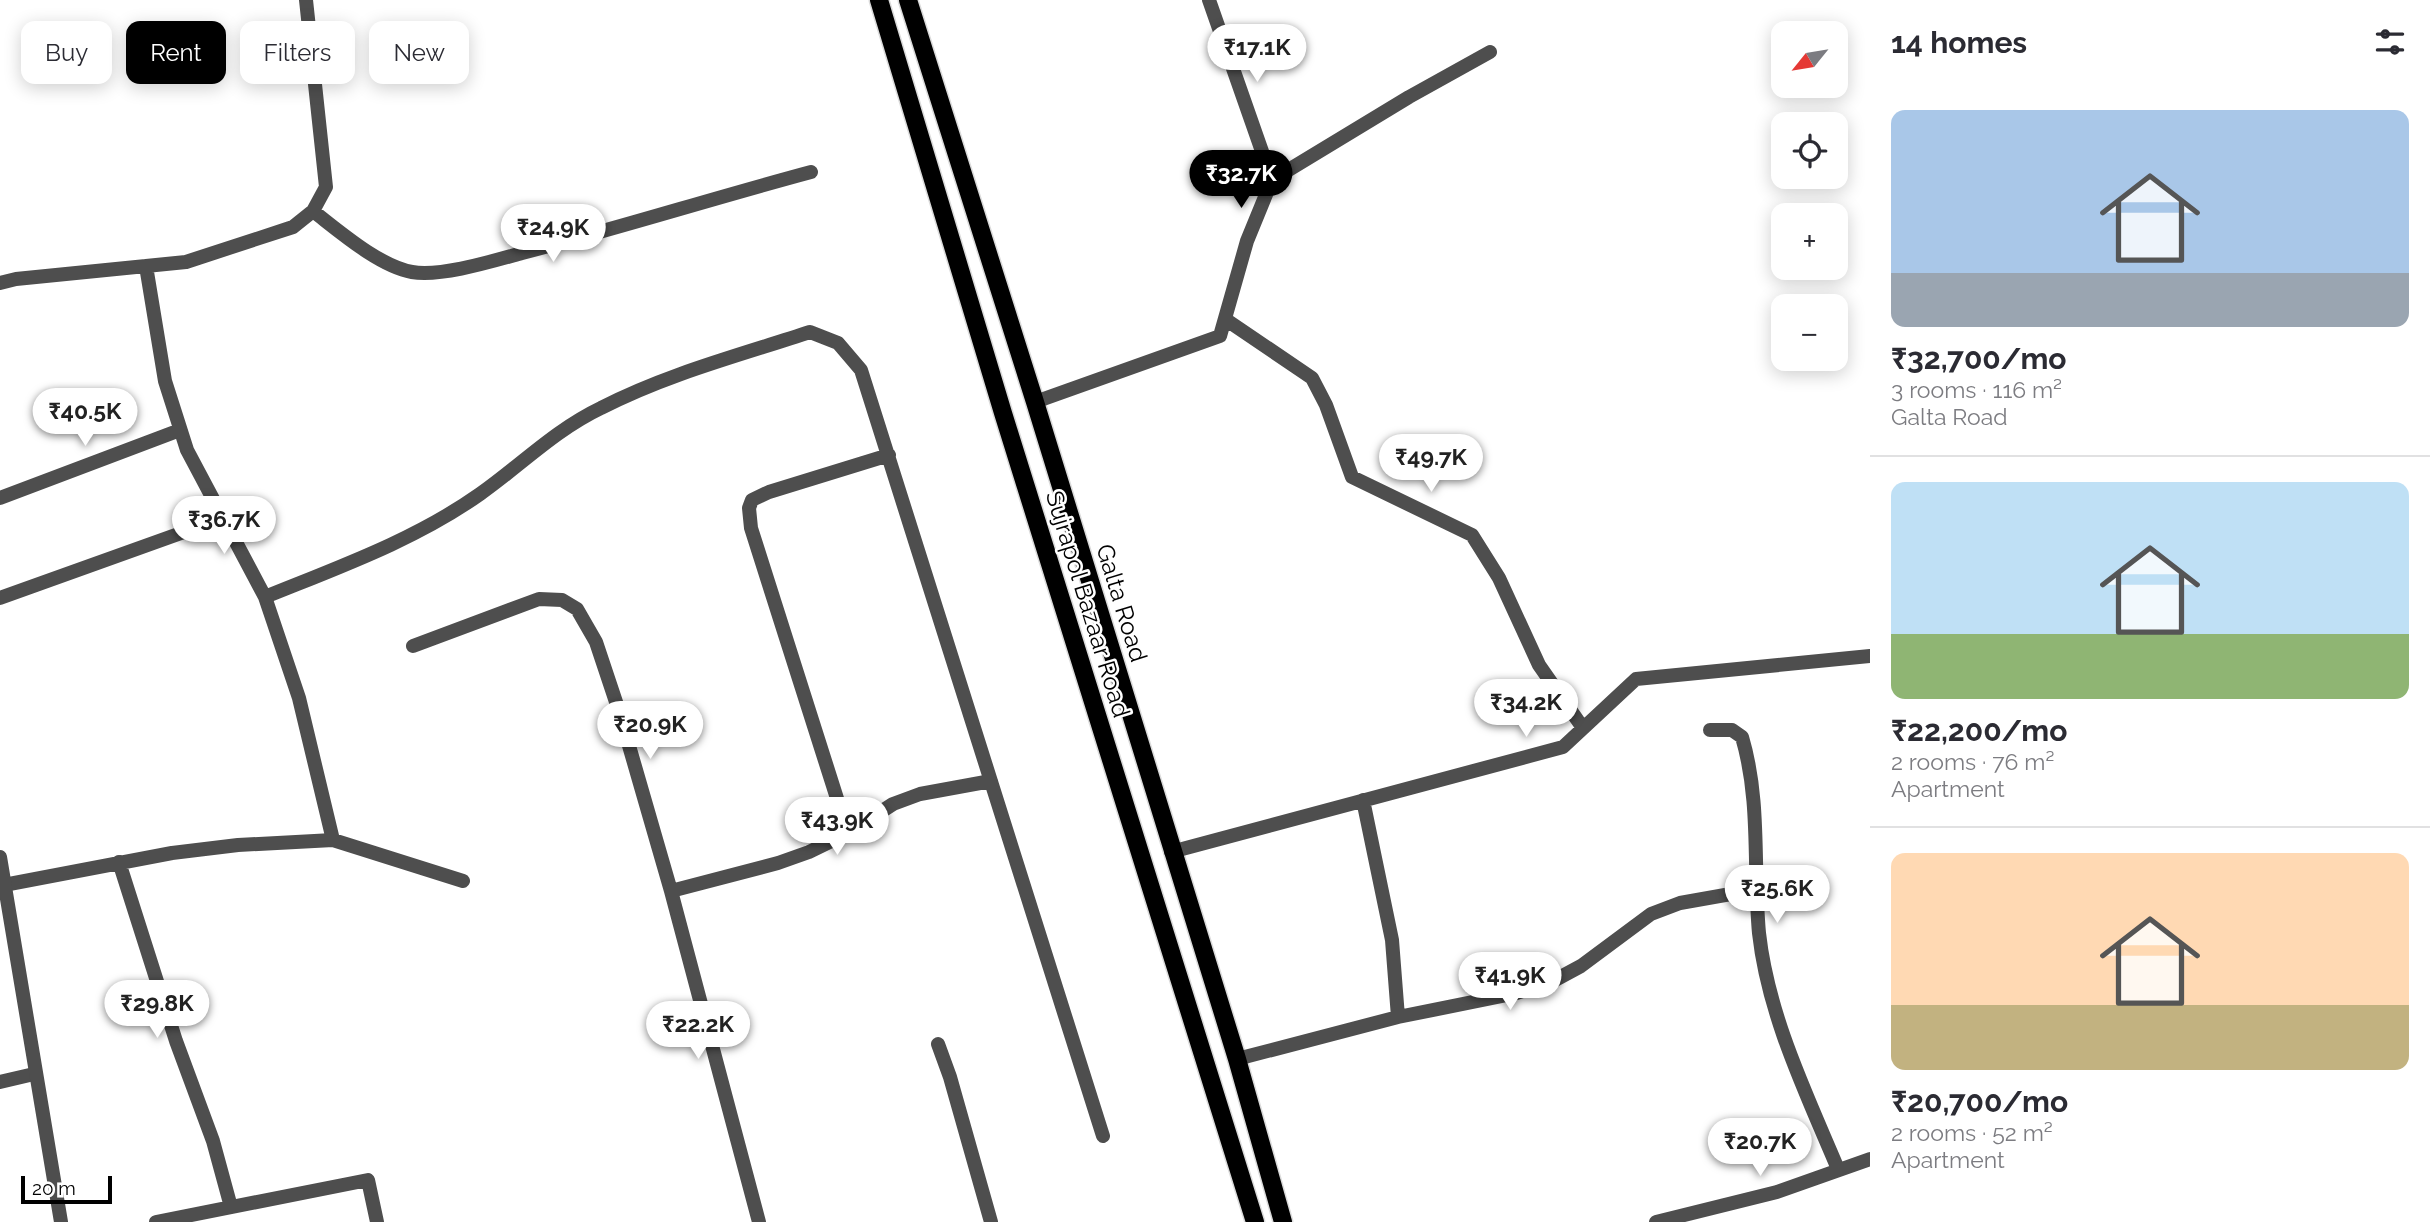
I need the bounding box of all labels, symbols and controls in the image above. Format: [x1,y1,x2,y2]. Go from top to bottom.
chip: Buy [21,21,112,84]
chip: Rent [126,21,226,84]
chip: Filters [240,21,355,84]
chip: New [369,21,469,84]
north arrow [1771,21,1848,98]
map controls [1771,21,1848,371]
icon: filters [2371,23,2409,61]
pin: ₹17.1K [1200,24,1314,84]
text: 14 homes [1891,25,2027,60]
text: ₹17.1K [1223,33,1291,60]
button: locate [1771,112,1848,189]
pin: ₹32.7K [1184,150,1298,210]
icon: home [2087,155,2213,281]
text: ₹32.7K [1205,159,1277,186]
button: + [1771,203,1848,280]
pin: ₹24.9K [496,204,610,264]
text: ₹24.9K [517,213,589,240]
button: − [1771,294,1848,371]
text: ₹32,700/mo [1891,341,2067,376]
text: 3 rooms · 116 m² [1891,376,2062,403]
pin: ₹40.5K [28,388,142,448]
text: ₹40.5K [49,397,121,424]
text: Galta Road [1891,403,2008,430]
pin: ₹49.7K [1374,434,1488,494]
text: ₹49.7K [1395,443,1467,470]
street label: Sujrapol Bazaar Road [1040,487,1136,721]
pin: ₹36.7K [167,496,281,556]
text: ₹36.7K [188,505,260,532]
icon: home [2087,527,2213,653]
street label: Galta Road [1090,541,1154,665]
pin: ₹34.2K [1469,680,1583,739]
text: ₹34.2K [1490,688,1562,715]
pin: ₹20.9K [593,702,707,761]
text: ₹20.9K [613,710,687,737]
text: ₹22,200/mo [1891,713,2067,748]
text: 2 rooms · 76 m² [1891,748,2054,775]
text: Apartment [1891,775,2005,802]
pin: ₹43.9K [780,798,894,857]
text: ₹43.9K [801,806,873,833]
pin: ₹25.6K [1720,866,1834,925]
text: ₹25.6K [1741,874,1813,901]
icon: home [2087,898,2213,1024]
pin: ₹41.9K [1453,953,1567,1012]
text: ₹41.9K [1475,961,1545,988]
pin: ₹29.8K [100,981,214,1040]
text: ₹29.8K [120,989,194,1016]
pin: ₹22.2K [641,1002,755,1061]
text: ₹22.2K [662,1010,734,1037]
text: ₹20,700/mo [1891,1084,2068,1119]
pin: ₹20.7K [1703,1118,1817,1178]
text: 2 rooms · 52 m² [1891,1119,2053,1146]
text: ₹20.7K [1724,1127,1796,1154]
text: Apartment [1891,1146,2005,1173]
scale bar [21,1173,112,1205]
text: 20 m [32,1177,76,1199]

